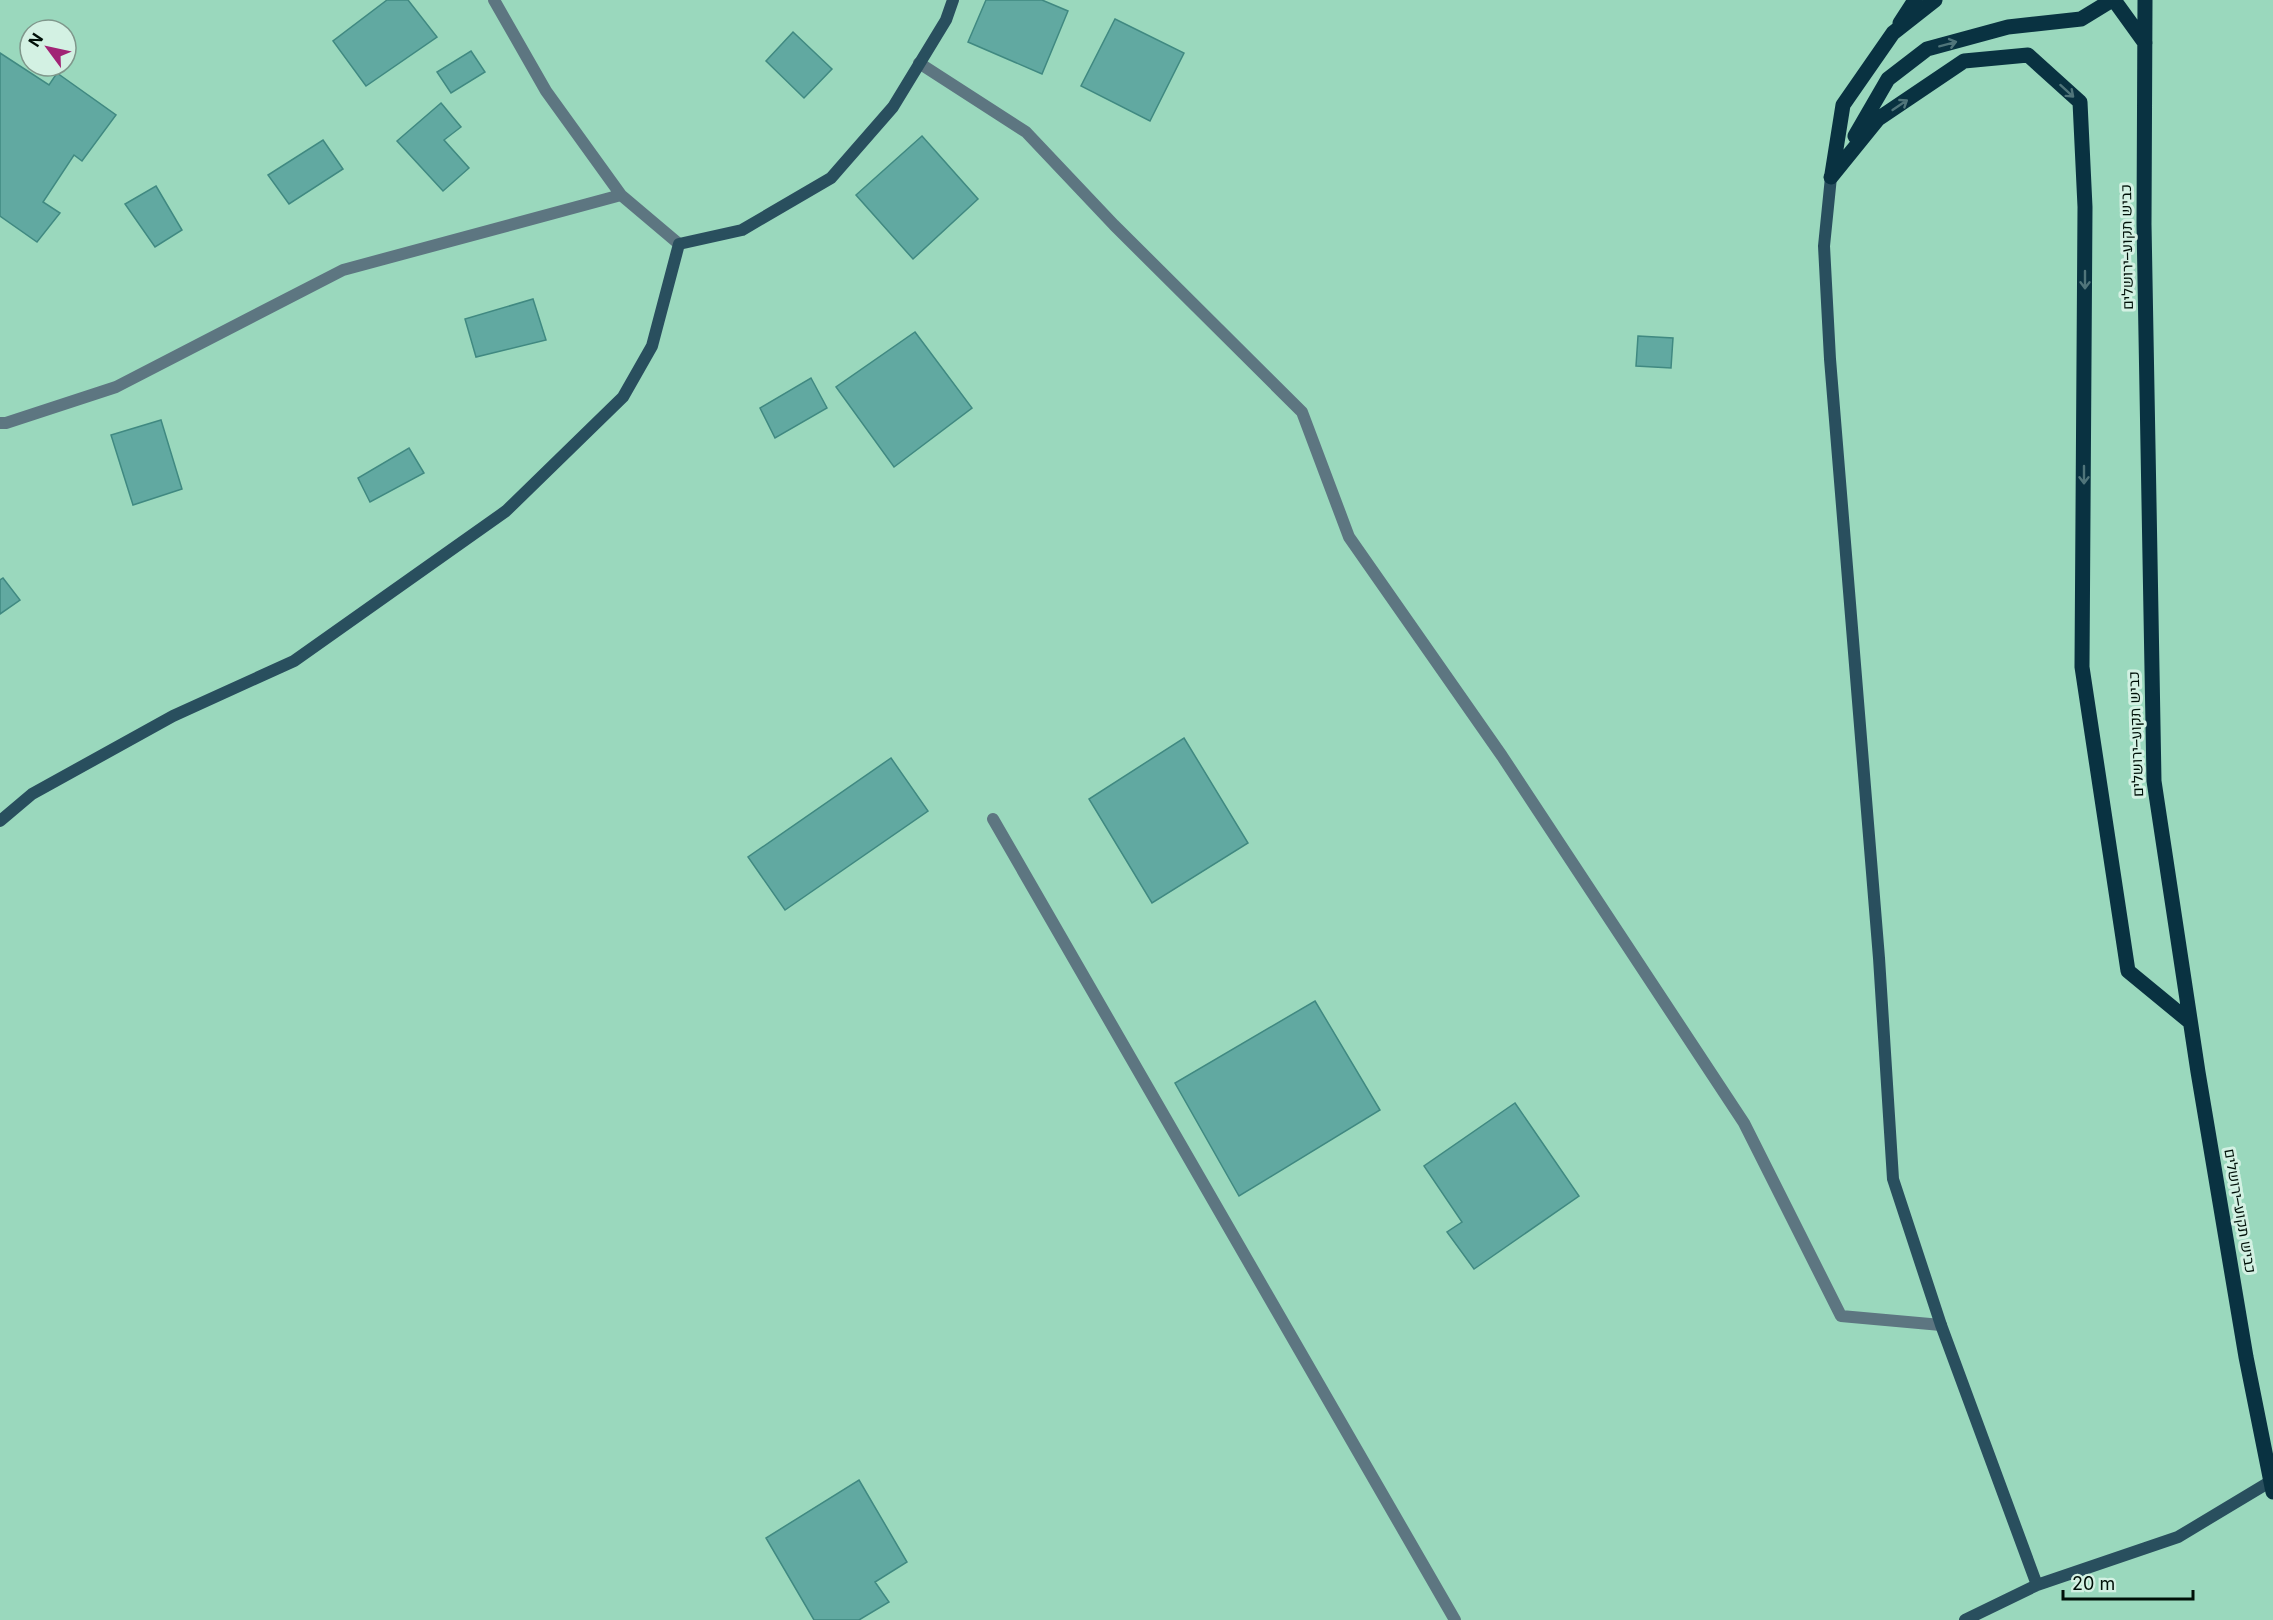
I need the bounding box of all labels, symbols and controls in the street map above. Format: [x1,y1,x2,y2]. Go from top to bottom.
north arrow [18,18,78,78]
text: N [24,29,47,50]
one-way arrow [1939,37,1958,49]
one-way arrow [2059,84,2075,97]
one-way arrow [1891,98,1908,111]
street label: כביש תקוע–ירושלים [2116,184,2137,310]
one-way arrow [2079,269,2091,289]
one-way arrow [2078,464,2089,484]
street label: כביש תקוע–ירושלים [2124,671,2147,797]
street label: כביש תקוע–ירושלים [2220,1147,2261,1275]
scale bar [2063,1563,2194,1601]
text: 20 m [2072,1573,2115,1594]

